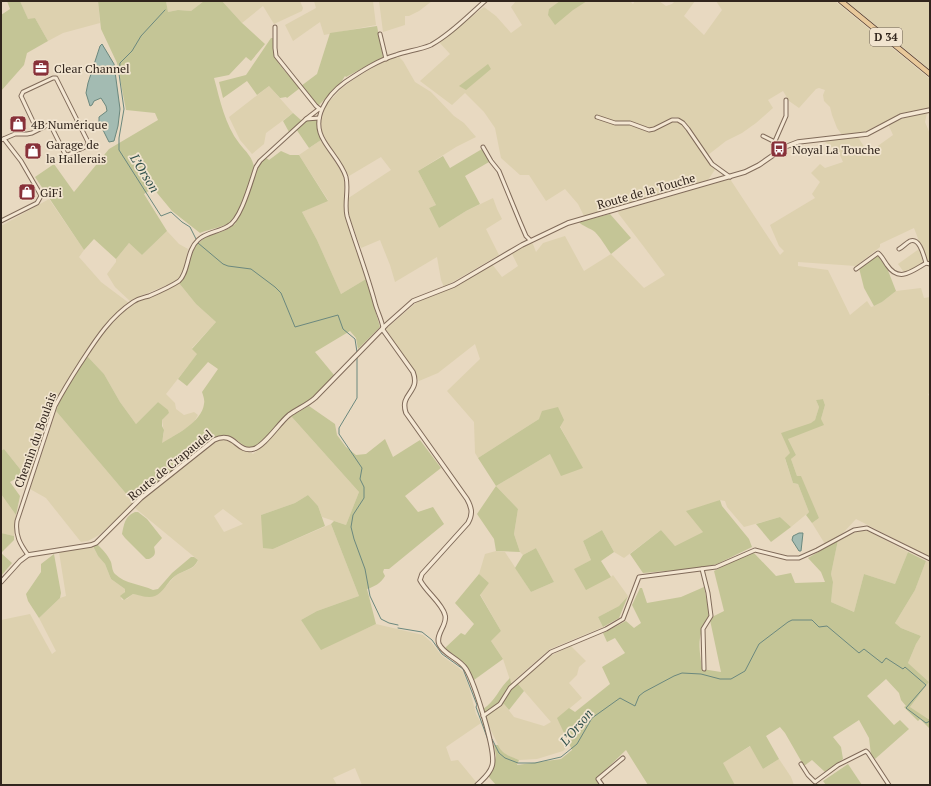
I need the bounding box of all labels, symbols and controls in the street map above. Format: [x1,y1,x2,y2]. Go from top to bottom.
road number: D 34 [870,28,902,46]
office icon: Clear Channel [31,58,51,78]
place label: Clear Channel [54,61,130,76]
shop icon: 4B Numérique [8,114,28,134]
place label: 4B Numérique [31,117,107,132]
place label: Garage de la Hallerais [46,137,106,166]
bus stop icon: Noyal La Touche [769,139,789,159]
shop icon: Garage de la Hallerais [23,141,43,161]
place label: Noyal La Touche [792,142,880,157]
water label: L’Orson [126,149,164,196]
street label: Route de la Touche [595,170,697,212]
shop icon: GiFi [17,182,37,202]
place label: GiFi [40,185,62,200]
street label: Chemin du Boulais [11,390,59,490]
street label: Route de Crapaudel [125,426,216,504]
water label: L’Orson [555,705,597,750]

